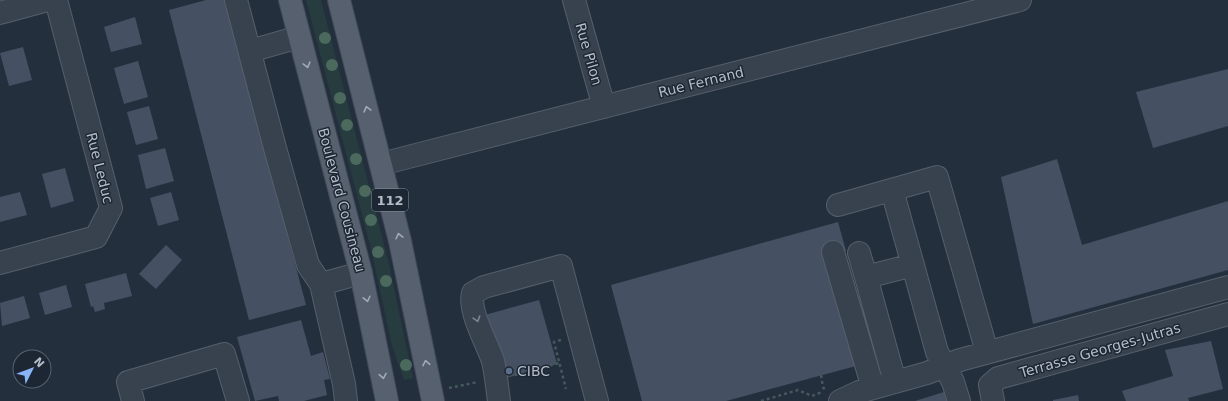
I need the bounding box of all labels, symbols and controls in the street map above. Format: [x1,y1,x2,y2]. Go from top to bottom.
street label: Rue Pilon [572,21,606,87]
one-way arrow [302,62,310,68]
street label: Rue Fernand [657,64,745,100]
one-way arrow [363,106,372,113]
street label: Boulevard Cousineau [315,126,369,274]
street label: Rue Leduc [83,131,117,205]
road number: 112 [372,189,408,211]
one-way arrow [395,232,403,239]
one-way arrow [362,296,370,302]
one-way arrow [472,316,481,323]
street label: Terrasse Georges-Jutras [1017,319,1182,381]
north arrow [12,349,52,389]
text: N [31,355,47,370]
one-way arrow [423,359,431,366]
place label: CIBC [517,363,550,379]
marker: CIBC [504,366,514,376]
one-way arrow [378,373,386,379]

